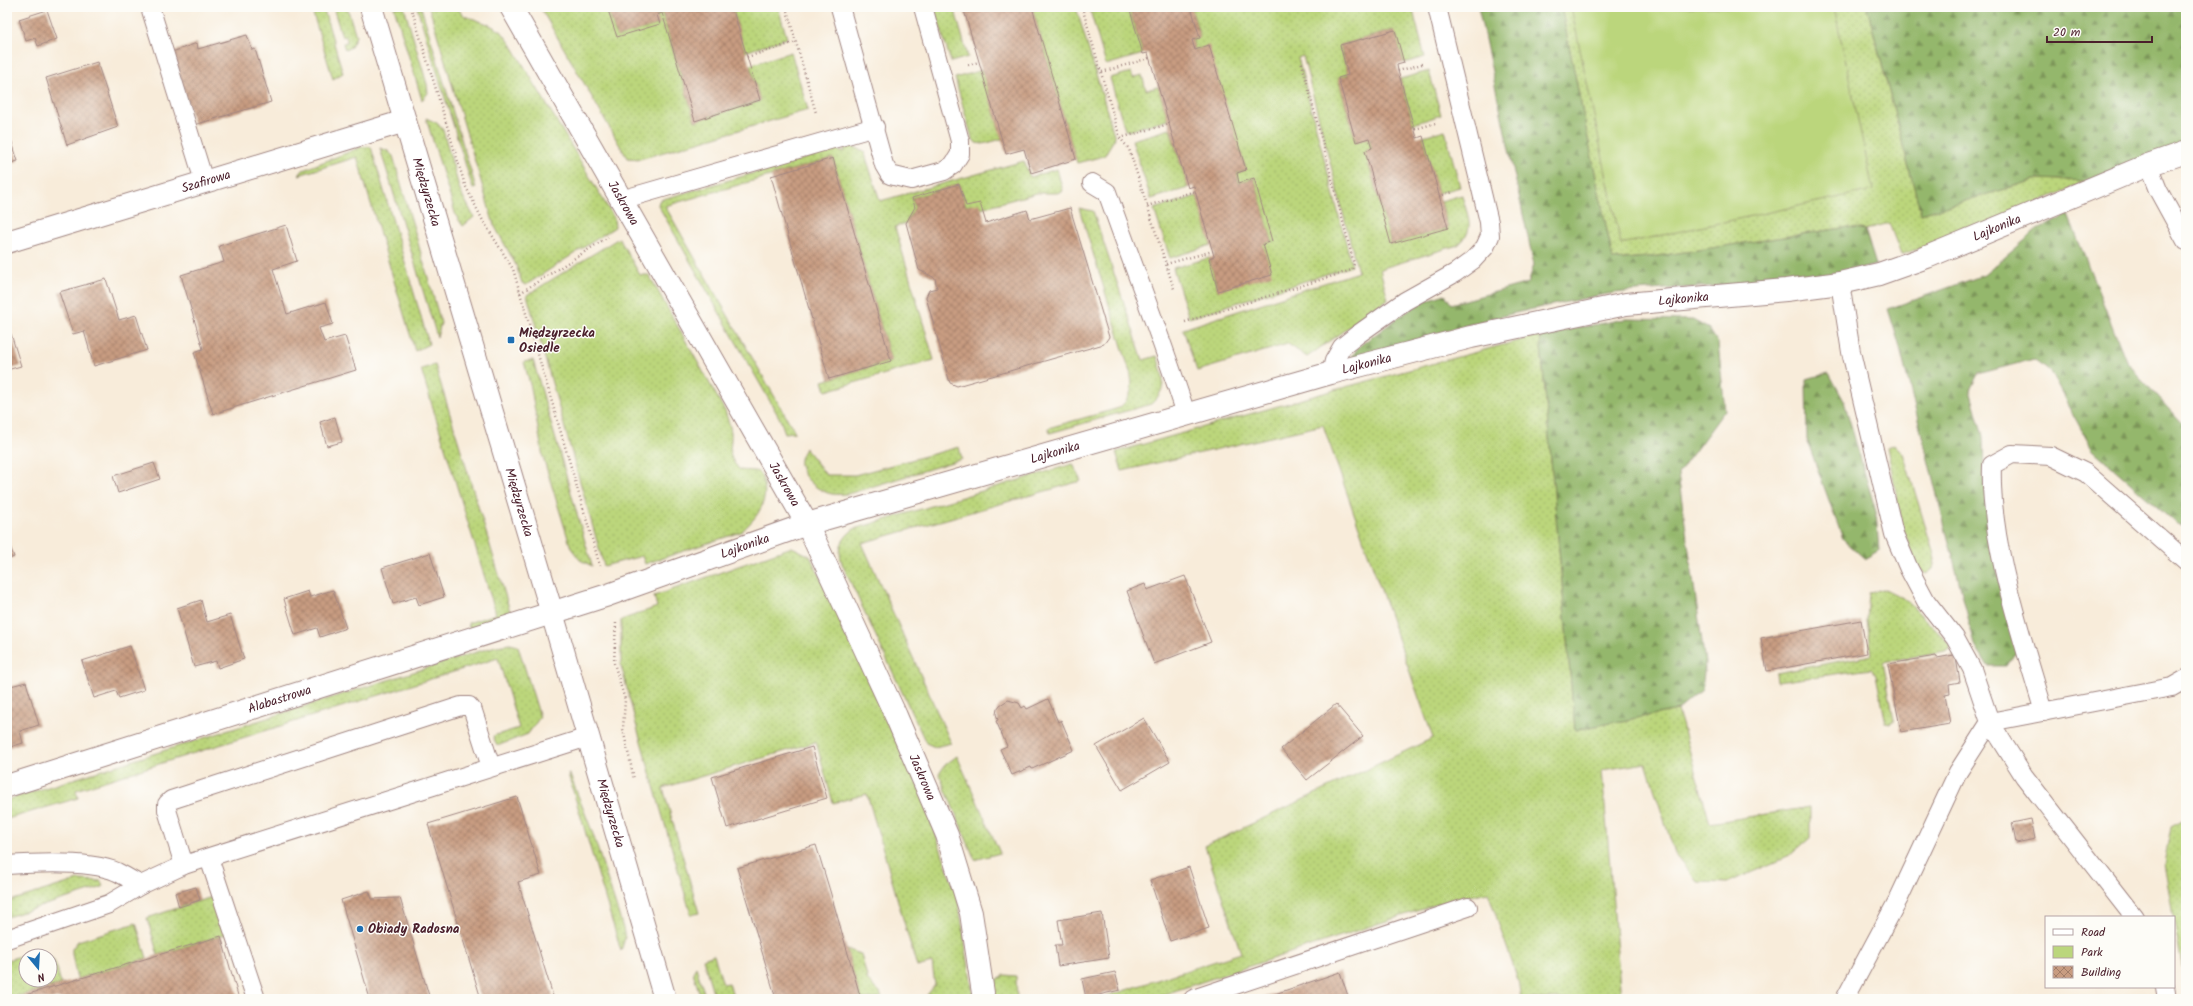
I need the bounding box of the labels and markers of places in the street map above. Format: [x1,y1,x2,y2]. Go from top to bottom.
place label: Międzyrzecka Osiedle [519,323,595,359]
marker: Międzyrzecka Osiedle [506,335,516,345]
place label: Obiady Radosna [368,919,460,940]
marker: Obiady Radosna [355,924,365,934]

